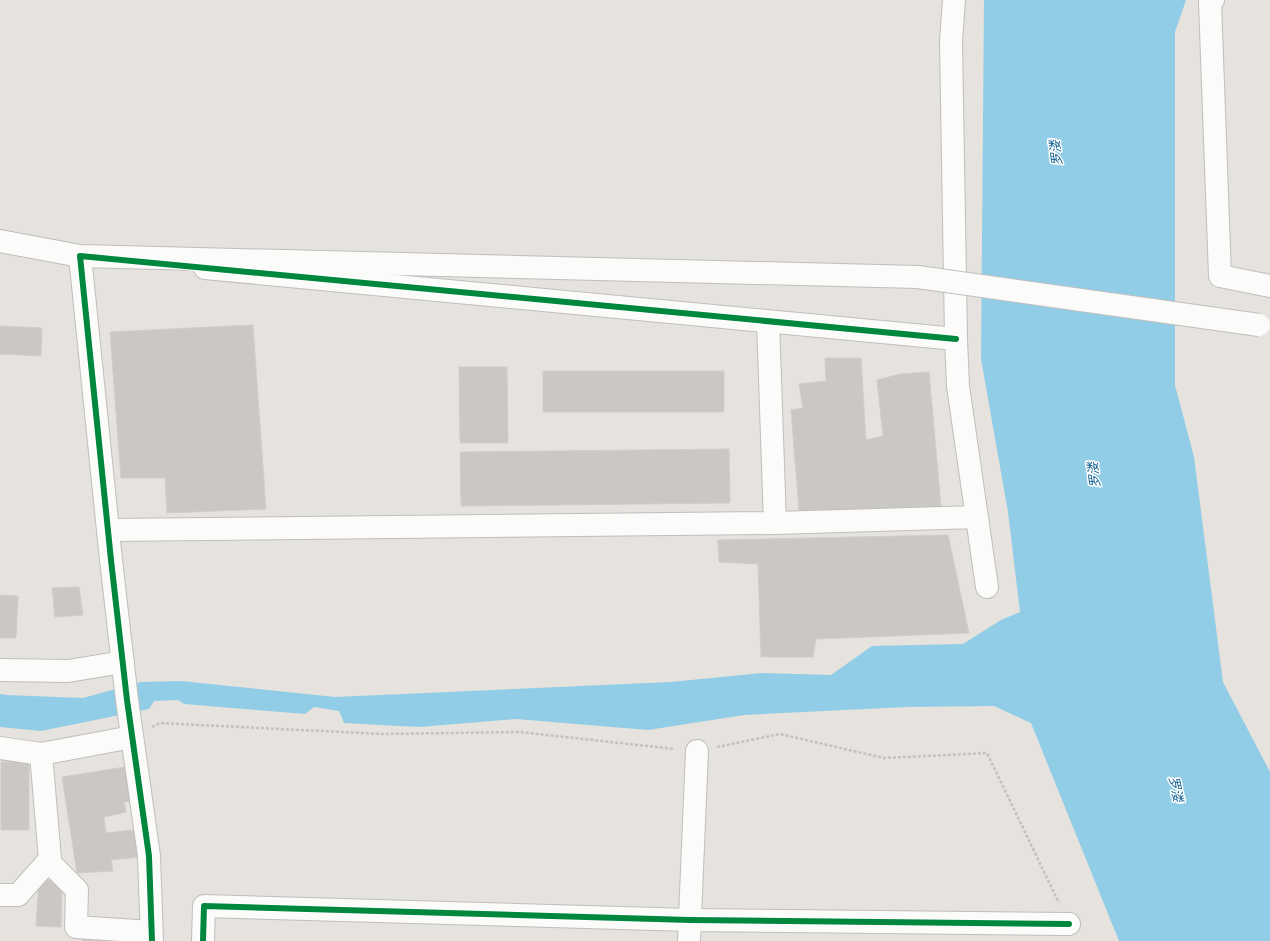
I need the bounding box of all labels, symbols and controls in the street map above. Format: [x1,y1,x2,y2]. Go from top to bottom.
water label: 罗溇 [1047,137,1065,167]
water label: 罗溇 [1085,459,1103,489]
water label: 罗溇 [1166,775,1186,805]

